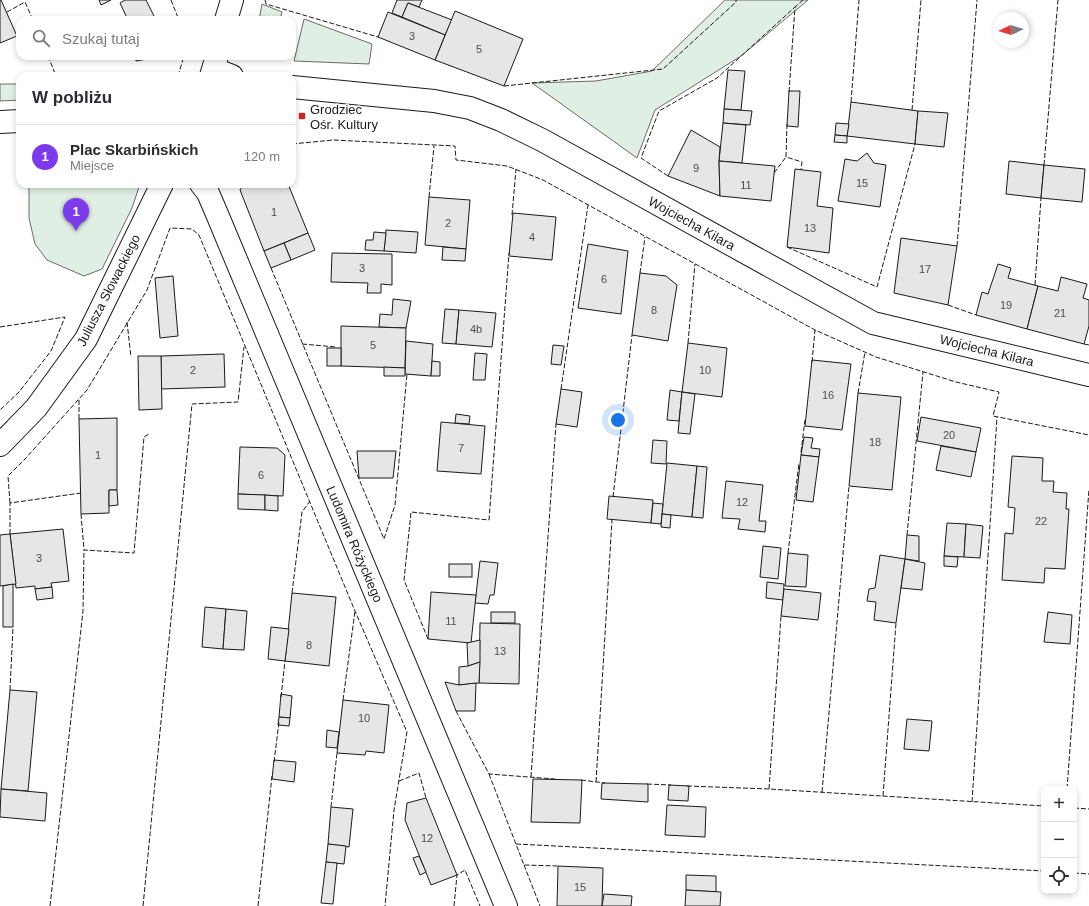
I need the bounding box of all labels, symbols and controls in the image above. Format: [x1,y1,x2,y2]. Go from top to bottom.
north arrow [993,12,1029,48]
search box [16,16,296,60]
icon: search [30,27,52,49]
text: Szukaj tutaj [62,30,140,47]
house number: 3 [409,30,415,42]
house number: 5 [476,43,482,55]
text: W pobliżu [32,88,112,107]
place label: Grodziec Ośr. Kultury [310,102,378,132]
marker: Grodziec Ośr. Kultury [297,111,307,121]
text: Plac Skarbińskich [70,141,198,158]
text: 1 [41,149,49,164]
text: 120 m [244,149,280,164]
text: Miejsce [70,158,114,173]
house number: 9 [693,162,699,174]
house number: 15 [856,177,868,189]
house number: 11 [740,179,752,191]
street label: Wojciecha Kilara [646,193,738,254]
pin: 1 [63,198,89,231]
house number: 1 [271,206,277,218]
house number: 2 [445,217,451,229]
house number: 13 [804,222,816,234]
house number: 4 [529,231,535,243]
street label: Juliusza Słowackiego [74,232,143,349]
house number: 3 [359,262,365,274]
house number: 17 [919,263,931,275]
house number: 6 [601,273,607,285]
house number: 19 [1000,299,1012,311]
house number: 8 [651,304,657,316]
house number: 21 [1054,307,1066,319]
house number: 4b [470,323,482,335]
street label: Wojciecha Kilara [938,332,1036,370]
house number: 5 [370,339,376,351]
house number: 2 [190,364,196,376]
house number: 10 [699,364,711,376]
house number: 16 [822,389,834,401]
your location [608,410,628,430]
house number: 20 [943,429,955,441]
house number: 18 [869,436,881,448]
house number: 7 [458,442,464,454]
house number: 1 [95,449,101,461]
house number: 6 [258,469,264,481]
street label: Ludomira Różyckiego [323,484,386,605]
house number: 12 [736,496,748,508]
house number: 22 [1035,515,1047,527]
house number: 3 [36,552,42,564]
house number: 11 [445,615,457,627]
house number: 8 [306,639,312,651]
house number: 13 [494,645,506,657]
house number: 10 [358,712,370,724]
map controls [1041,786,1077,894]
button: + [1041,786,1077,822]
button: − [1041,822,1077,858]
house number: 12 [421,832,433,844]
button: locate [1041,858,1077,894]
house number: 15 [574,881,586,893]

